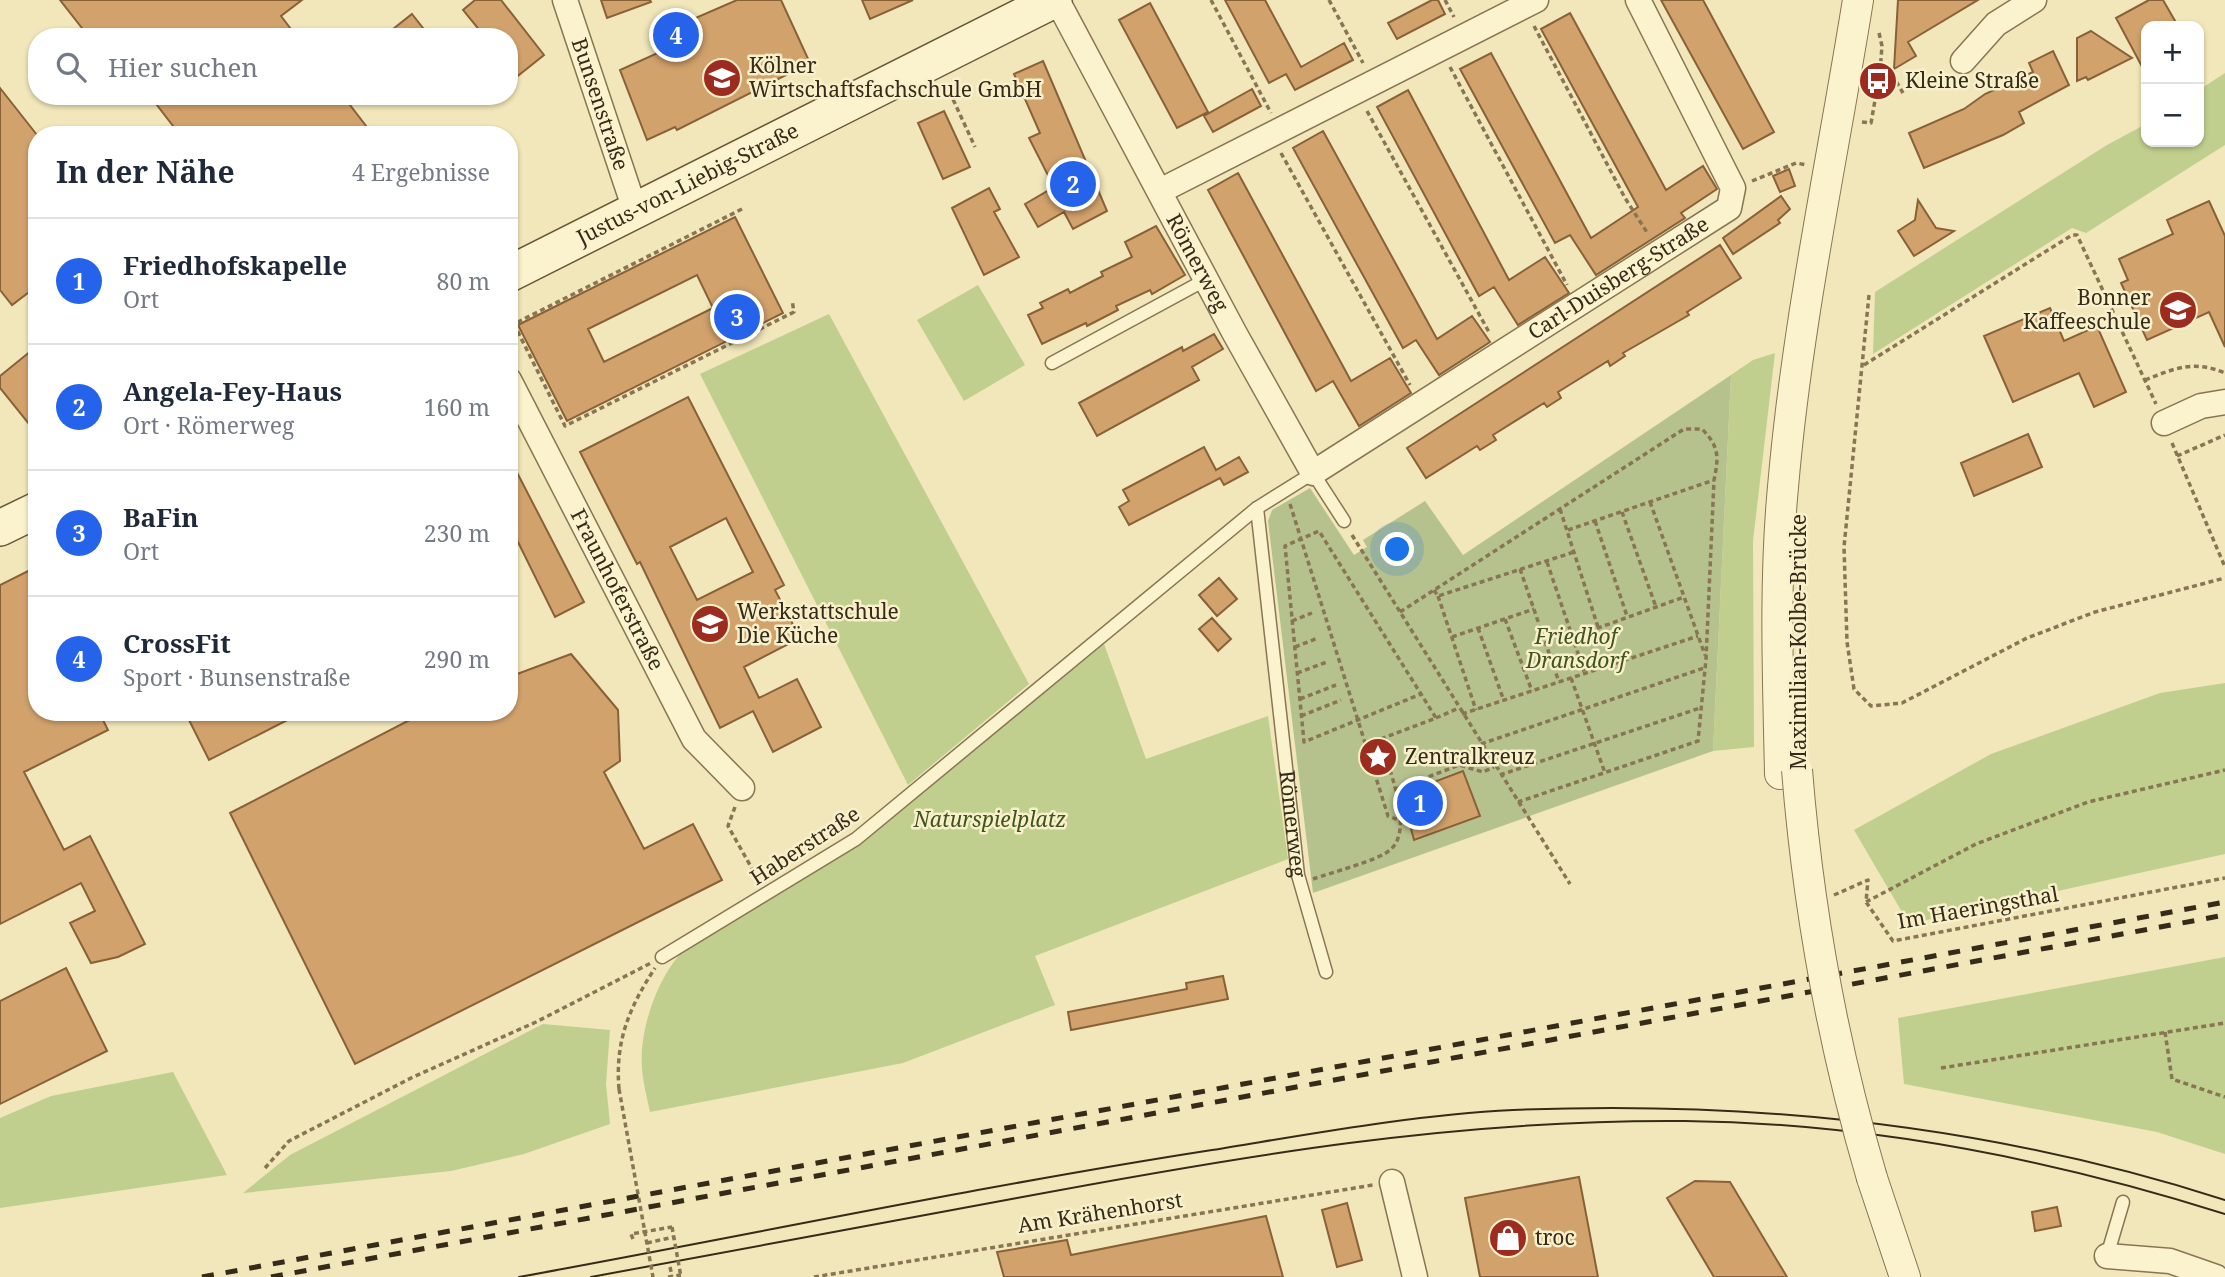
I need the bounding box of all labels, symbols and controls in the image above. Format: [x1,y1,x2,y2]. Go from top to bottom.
pin: 4 [653,9,699,61]
map controls [2141,21,2204,147]
button: + [2141,21,2204,84]
search box [28,28,518,105]
street label: Bunsenstraße [566,34,636,174]
icon: search [52,48,90,86]
text: Hier suchen [108,49,258,85]
place label: Kölner Wirtschaftsfachschule GmbH [749,51,1042,103]
school or university icon: Kölner Wirtschaftsfachschule GmbH [701,57,743,99]
bus stop icon: Kleine Straße [1857,60,1899,102]
place label: Kleine Straße [1905,66,2039,94]
button: − [2141,84,2204,147]
street label: Justus-von-Liebig-Straße [571,116,803,251]
text: In der Nähe [56,151,235,192]
text: 4 Ergebnisse [352,156,490,188]
pin: 2 [1050,158,1096,210]
street label: Römerweg [1160,208,1236,317]
street label: Carl-Duisberg-Straße [1522,210,1714,346]
text: Friedhofskapelle [123,247,347,283]
text: 1 [73,265,86,297]
text: 80 m [437,265,490,297]
text: Ort [123,283,159,315]
place label: Bonner Kaffeeschule [2023,283,2151,335]
school or university icon: Bonner Kaffeeschule [2157,289,2199,331]
pin: 3 [714,291,760,343]
text: Angela-Fey-Haus [123,373,342,409]
text: 2 [73,391,86,423]
text: 160 m [424,391,490,423]
text: Ort · Römerweg [123,409,294,441]
text: BaFin [123,499,199,535]
street label: Fraunhoferstraße [565,504,671,675]
street label: Maximilian-Kolbe-Brücke [1784,514,1812,770]
text: 3 [73,517,86,549]
text: 230 m [424,517,490,549]
your location [1380,532,1414,566]
text: Ort [123,535,159,567]
place label: Werkstattschule Die Küche [737,597,899,649]
school or university icon: Werkstattschule Die Küche [689,603,731,645]
park label: Friedhof Dransdorf [1525,622,1630,674]
text: CrossFit [123,625,231,661]
text: 4 [73,643,86,675]
text: 290 m [424,643,490,675]
text: Sport · Bunsenstraße [123,661,351,693]
place icon: Zentralkreuz [1357,736,1399,778]
place label: Zentralkreuz [1405,742,1535,770]
street label: Römerweg [1273,769,1313,880]
pin: 1 [1397,777,1443,829]
street label: Haberstraße [744,799,865,891]
park label: Naturspielplatz [913,805,1066,833]
street label: Im Haeringsthal [1895,879,2061,935]
street label: Am Krähenhorst [1015,1185,1184,1239]
shop icon: troc [1487,1217,1529,1259]
place label: troc [1535,1223,1575,1251]

